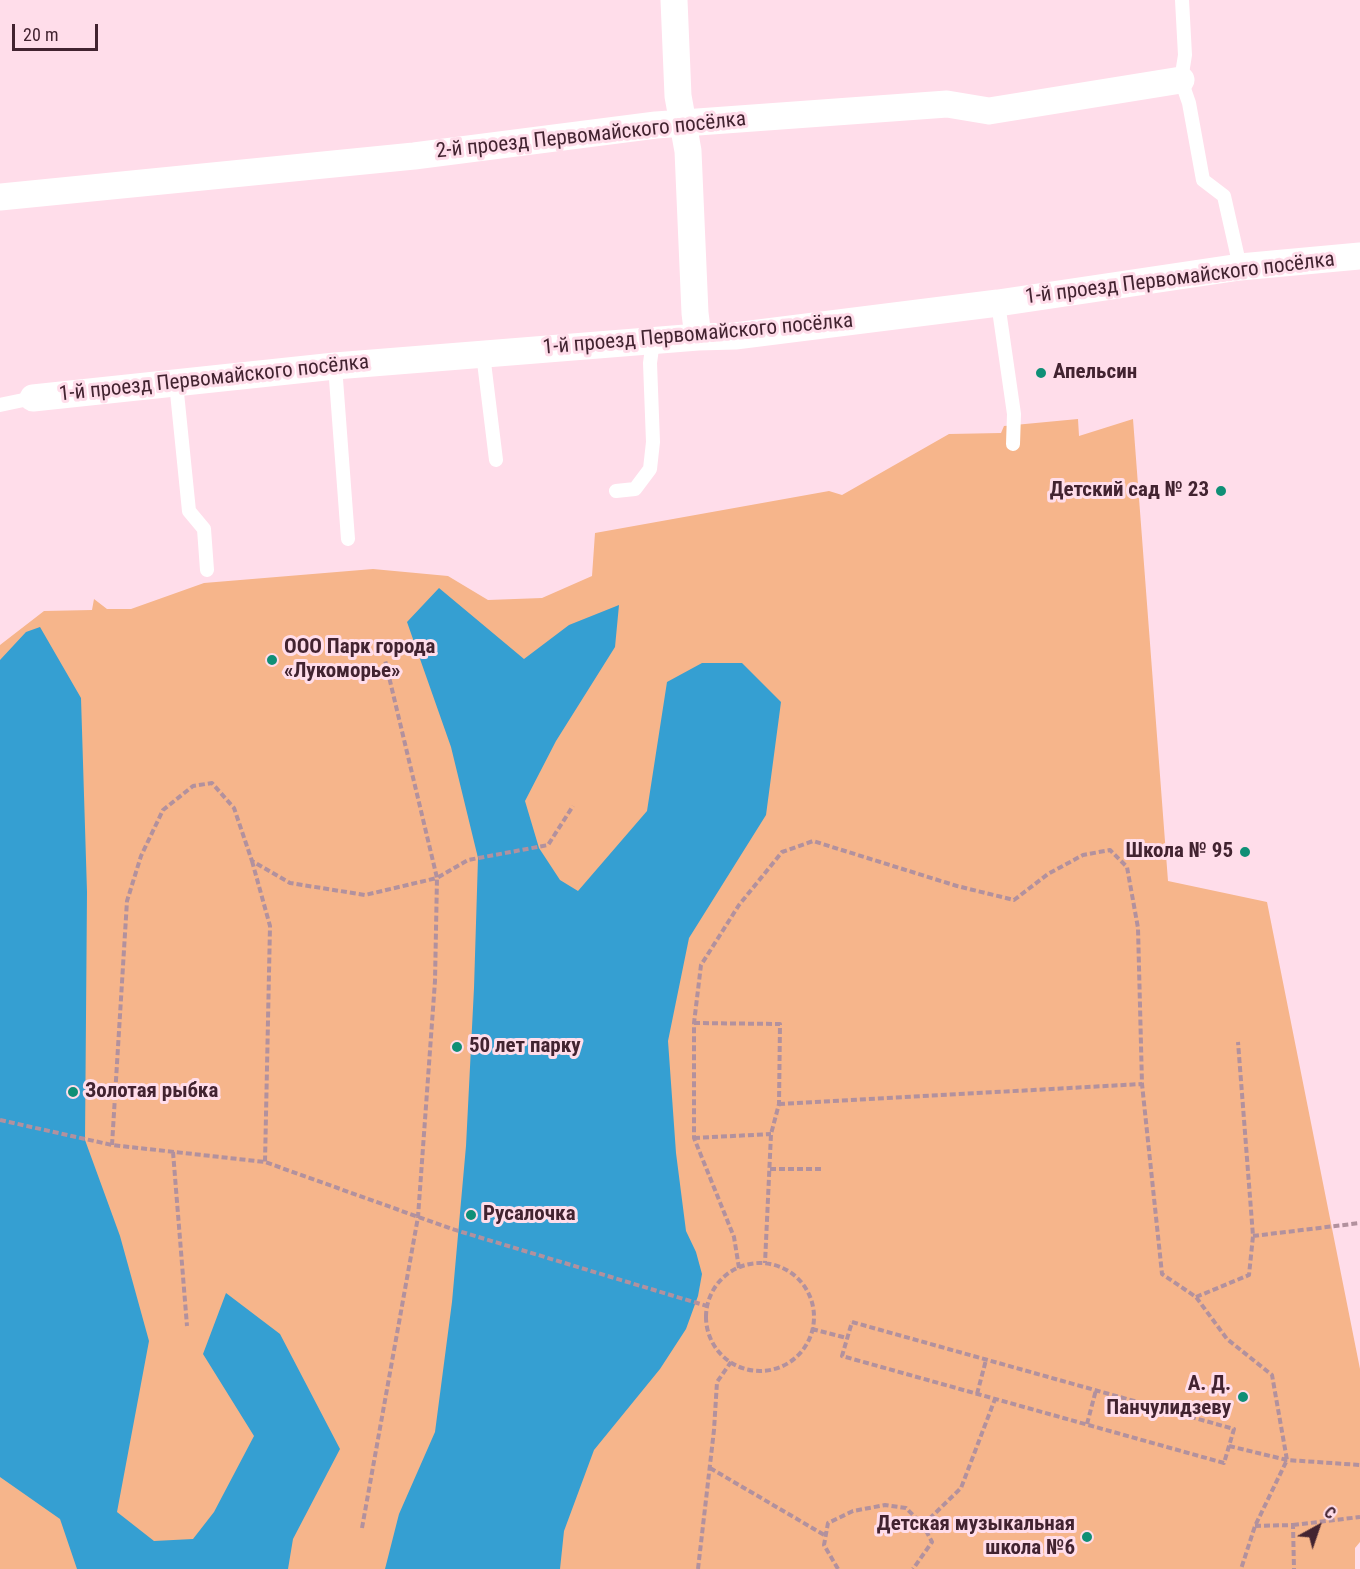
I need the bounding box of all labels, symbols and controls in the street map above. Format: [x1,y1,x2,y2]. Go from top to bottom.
scale bar [15,12,100,50]
text: 20 m [23,24,58,45]
street label: 2-й проезд Первомайского посёлка [435,107,747,165]
street label: 1-й проезд Первомайского посёлка [1024,248,1336,310]
street label: 1-й проезд Первомайского посёлка [542,309,854,361]
street label: 1-й проезд Первомайского посёлка [58,350,370,408]
place label: Апельсин [1053,360,1137,386]
marker: Апельсин [1034,366,1048,380]
place label: Детский сад № 23 [1050,478,1209,504]
marker: Детский сад № 23 [1214,484,1228,498]
place label: ООО Парк города «Лукоморье» [284,635,435,685]
marker: ООО Парк города «Лукоморье» [265,653,279,667]
place label: Школа № 95 [1126,839,1233,865]
marker: Школа № 95 [1238,845,1252,859]
place label: 50 лет парку [469,1034,581,1060]
marker: 50 лет парку [450,1040,464,1054]
place label: Золотая рыбка [85,1079,218,1105]
marker: Золотая рыбка [66,1085,80,1099]
place label: Русалочка [483,1202,576,1228]
marker: Русалочка [464,1208,478,1222]
place label: А. Д. Панчулидзеву [1106,1372,1231,1422]
marker: А. Д. Панчулидзеву [1236,1390,1250,1404]
north arrow [1288,1497,1348,1557]
text: С [1320,1503,1339,1523]
place label: Детская музыкальная школа №6 [877,1512,1075,1562]
marker: Детская музыкальная школа №6 [1080,1530,1094,1544]

